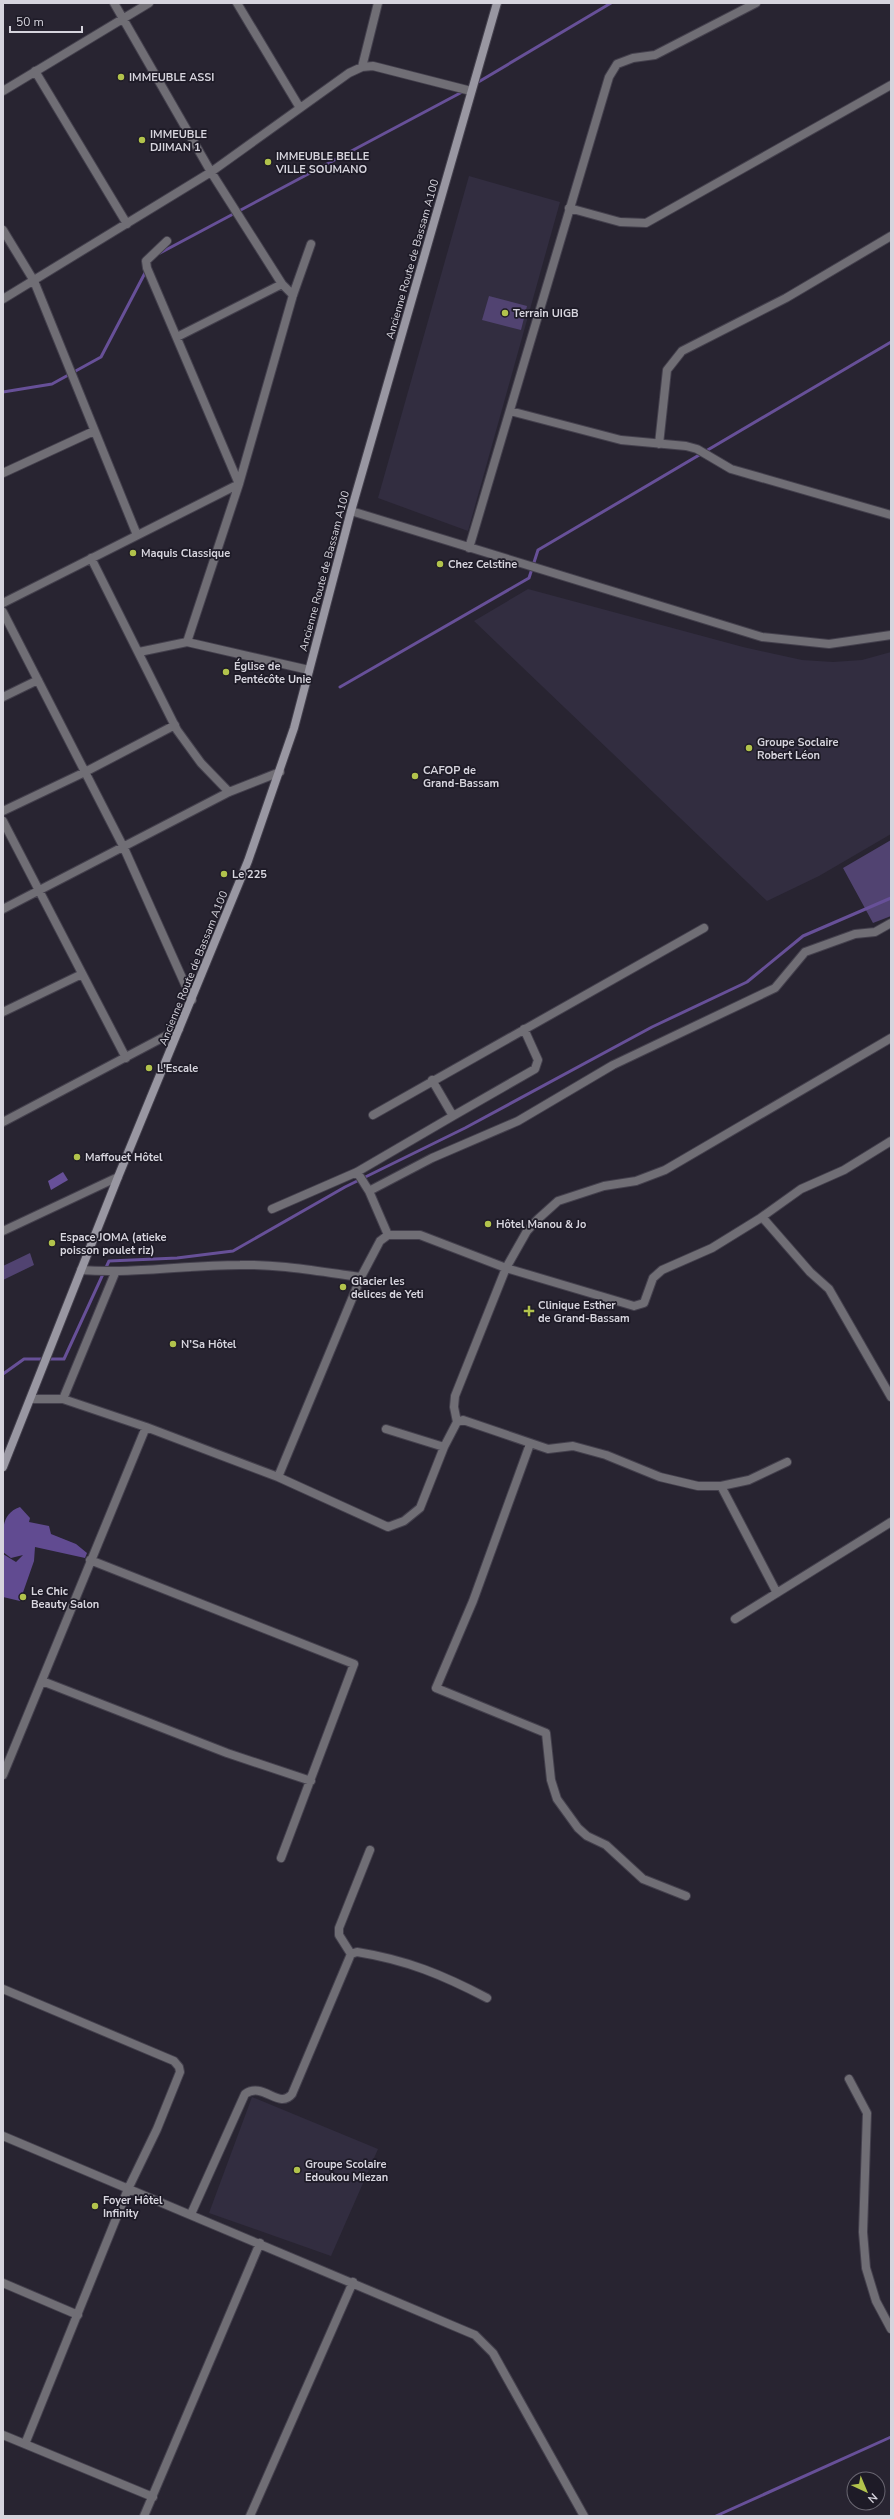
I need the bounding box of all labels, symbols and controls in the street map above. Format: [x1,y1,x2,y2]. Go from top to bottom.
scale bar [10,8,82,34]
text: 50 m [16,14,44,30]
place label: IMMEUBLE ASSI [129,70,214,85]
marker: IMMEUBLE ASSI [116,72,126,82]
place label: IMMEUBLE DJIMAN 1 [150,127,207,155]
marker: IMMEUBLE DJIMAN 1 [137,135,147,145]
place label: IMMEUBLE BELLE VILLE SOUMANO [275,149,369,177]
marker: IMMEUBLE BELLE VILLE SOUMANO [263,157,273,167]
street label: Ancienne Route de Bassam A100 [382,177,443,341]
place label: Terrain UIGB [513,306,579,321]
marker: Terrain UIGB [500,308,510,318]
street label: Ancienne Route de Bassam A100 [296,489,353,653]
place label: Maquis Classique [141,546,230,561]
marker: Maquis Classique [128,548,138,558]
place label: Chez Celstine [448,557,517,572]
marker: Chez Celstine [435,559,445,569]
place label: Église de Pentécôte Unie [234,658,311,687]
marker: Église de Pentécôte Unie [221,667,231,677]
place label: Groupe Soclaire Robert Léon [757,735,839,763]
marker: Groupe Soclaire Robert Léon [744,743,754,753]
place label: CAFOP de Grand-Bassam [423,763,499,791]
marker: CAFOP de Grand-Bassam [410,771,420,781]
place label: Le 225 [232,867,267,882]
marker: Le 225 [219,869,229,879]
street label: Ancienne Route de Bassam A100 [155,888,232,1048]
place label: L'Escale [157,1061,198,1076]
marker: L'Escale [144,1063,154,1073]
place label: Maffouet Hôtel [85,1150,163,1165]
marker: Maffouet Hôtel [72,1152,82,1162]
place label: Hôtel Manou & Jo [496,1217,586,1232]
marker: Hôtel Manou & Jo [483,1219,493,1229]
place label: Espace JOMA (atieke poisson poulet riz) [60,1230,166,1258]
marker: Espace JOMA (atieke poisson poulet riz) [47,1238,57,1248]
place label: Glacier les delices de Yeti [351,1274,424,1302]
marker: Glacier les delices de Yeti [338,1282,348,1292]
place label: Clinique Esther de Grand-Bassam [538,1298,630,1326]
marker: Clinique Esther de Grand-Bassam [523,1305,535,1317]
place label: N’Sa Hôtel [181,1337,237,1352]
marker: N’Sa Hôtel [168,1339,178,1349]
place label: Le Chic Beauty Salon [31,1584,99,1612]
marker: Le Chic Beauty Salon [18,1592,28,1602]
place label: Groupe Scolaire Edoukou Miezan [305,2157,388,2185]
marker: Groupe Scolaire Edoukou Miezan [292,2165,302,2175]
place label: Foyer Hôtel Infinity [103,2193,163,2221]
marker: Foyer Hôtel Infinity [90,2201,100,2211]
north arrow [846,2471,886,2511]
text: N [864,2490,881,2506]

